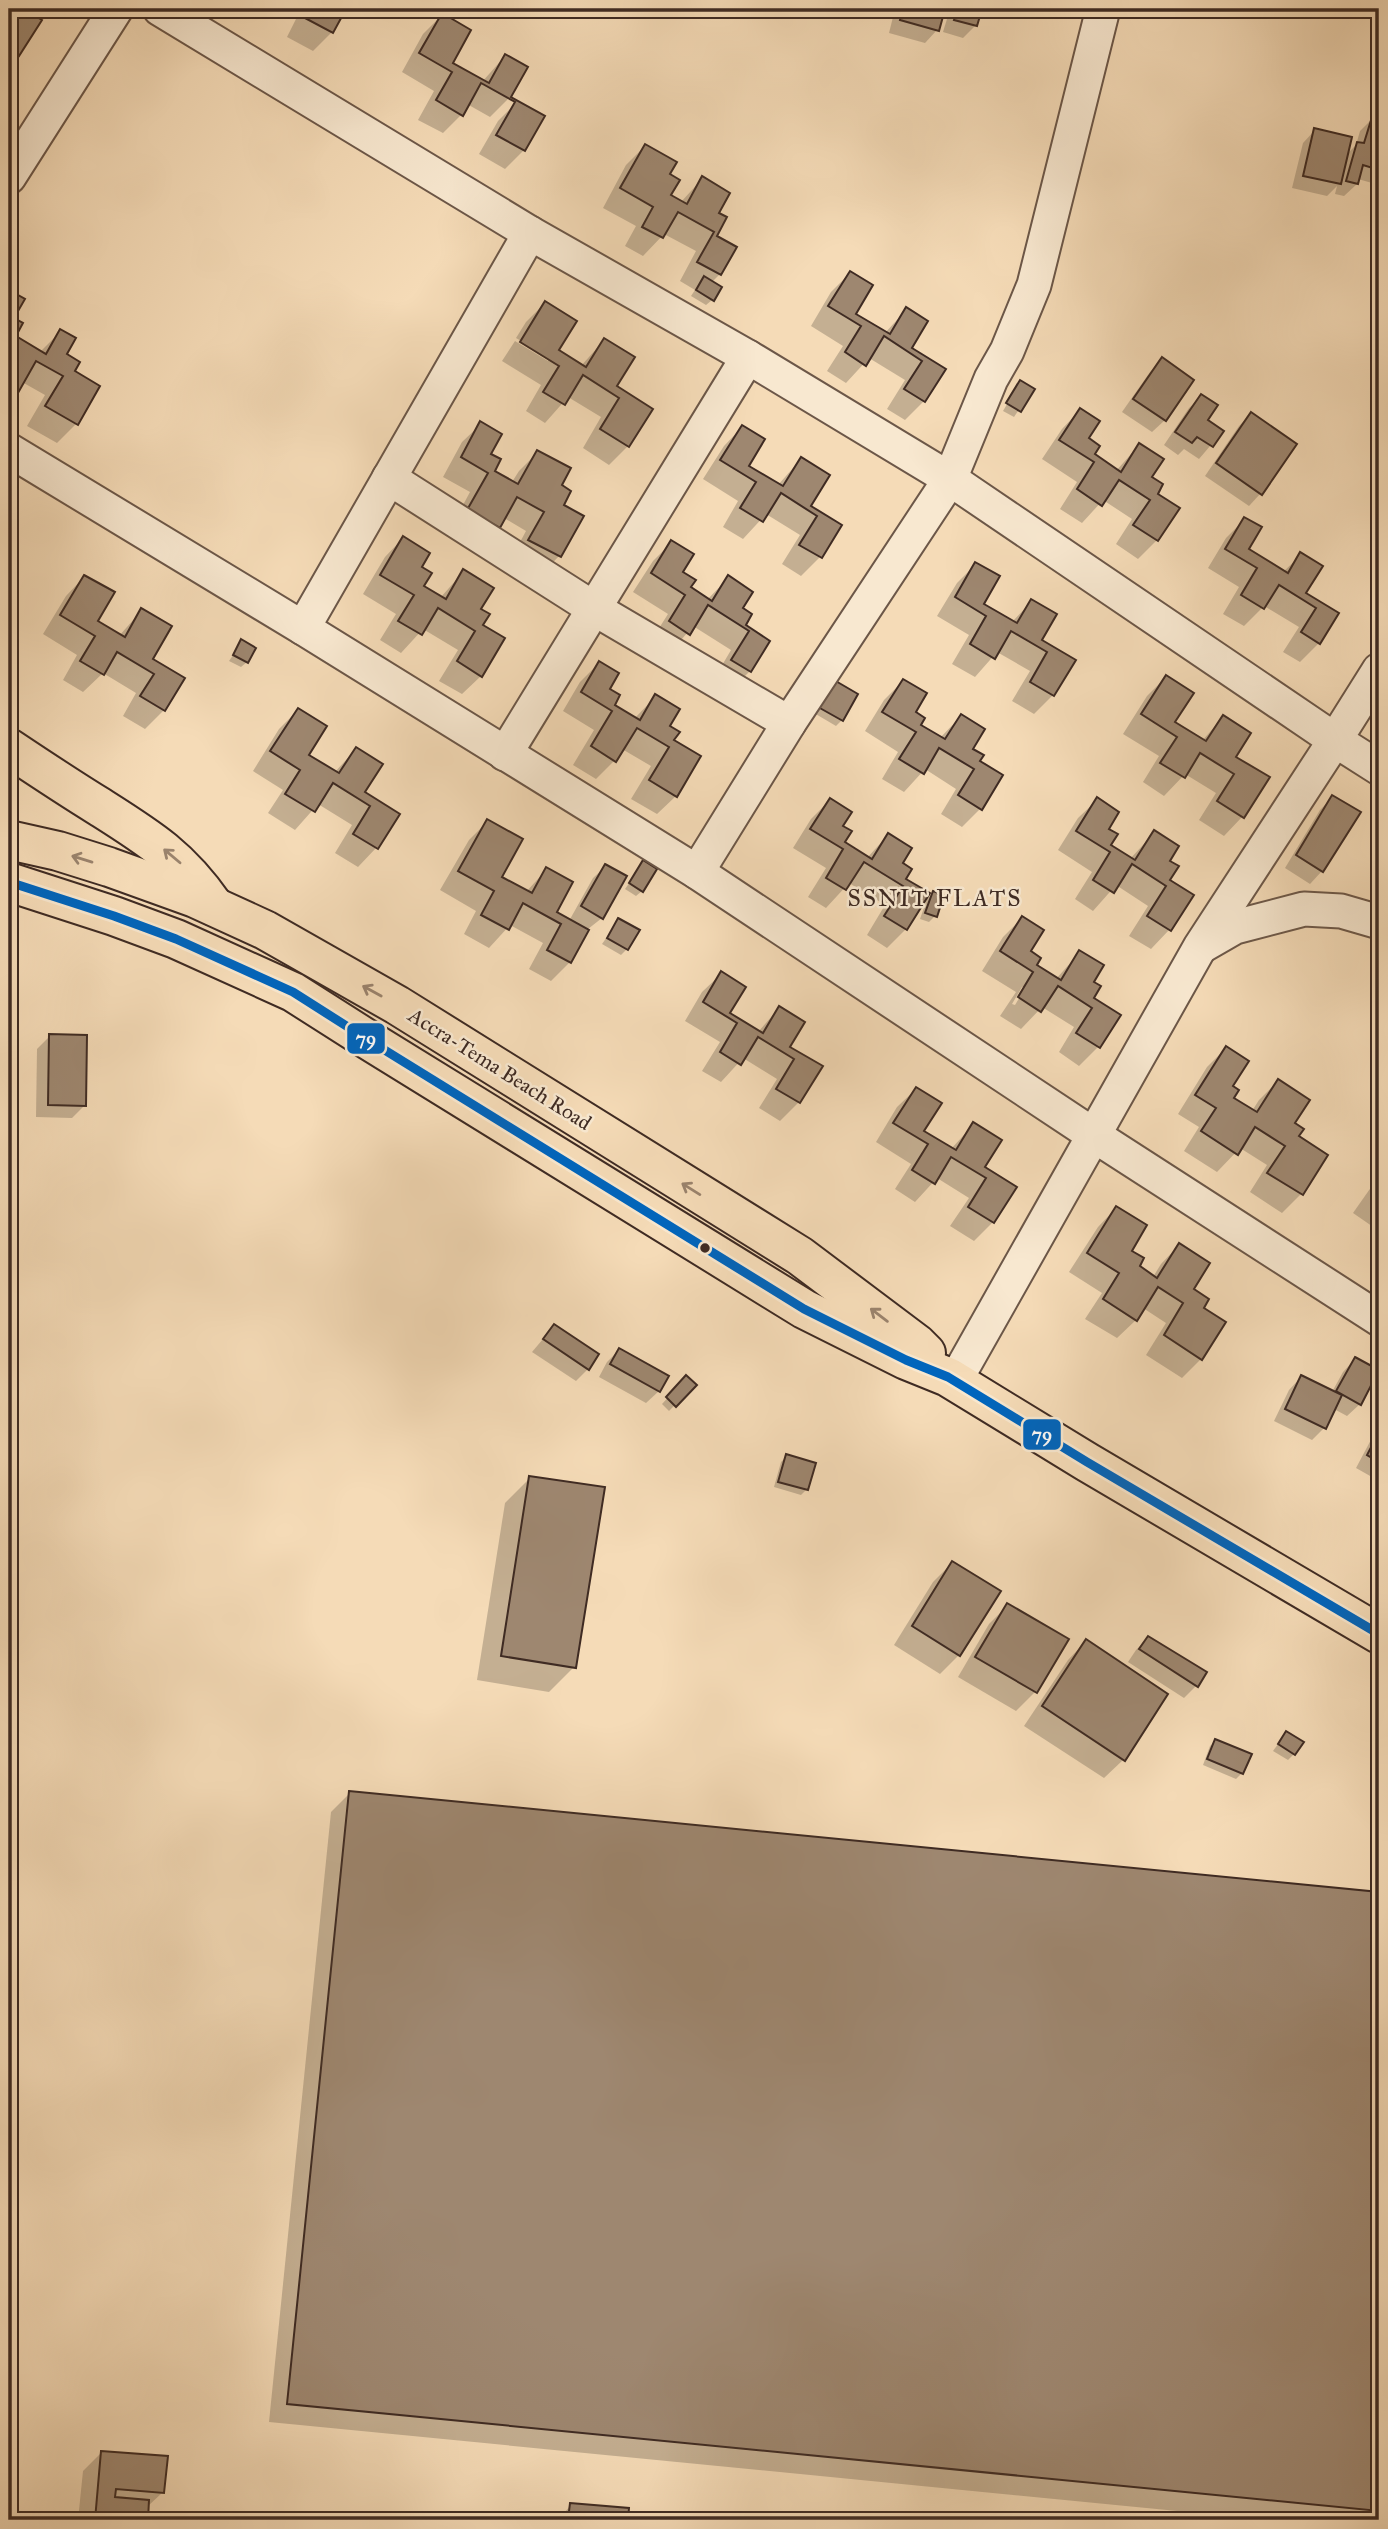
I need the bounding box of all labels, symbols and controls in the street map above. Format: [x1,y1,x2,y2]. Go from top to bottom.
one-way arrow [163,848,181,863]
one-way arrow [72,851,94,864]
district label: SSNIT FLATS [847,884,1023,912]
one-way arrow [363,984,383,998]
street label: Accra-Tema Beach Road [403,1002,597,1136]
line badge: 79 [346,1022,386,1055]
text: 79 [356,1027,376,1051]
one-way arrow [681,1181,701,1195]
unlabelled marker [698,1241,712,1255]
one-way arrow [871,1308,889,1323]
line badge: 79 [1022,1418,1062,1451]
text: 79 [1032,1423,1052,1447]

